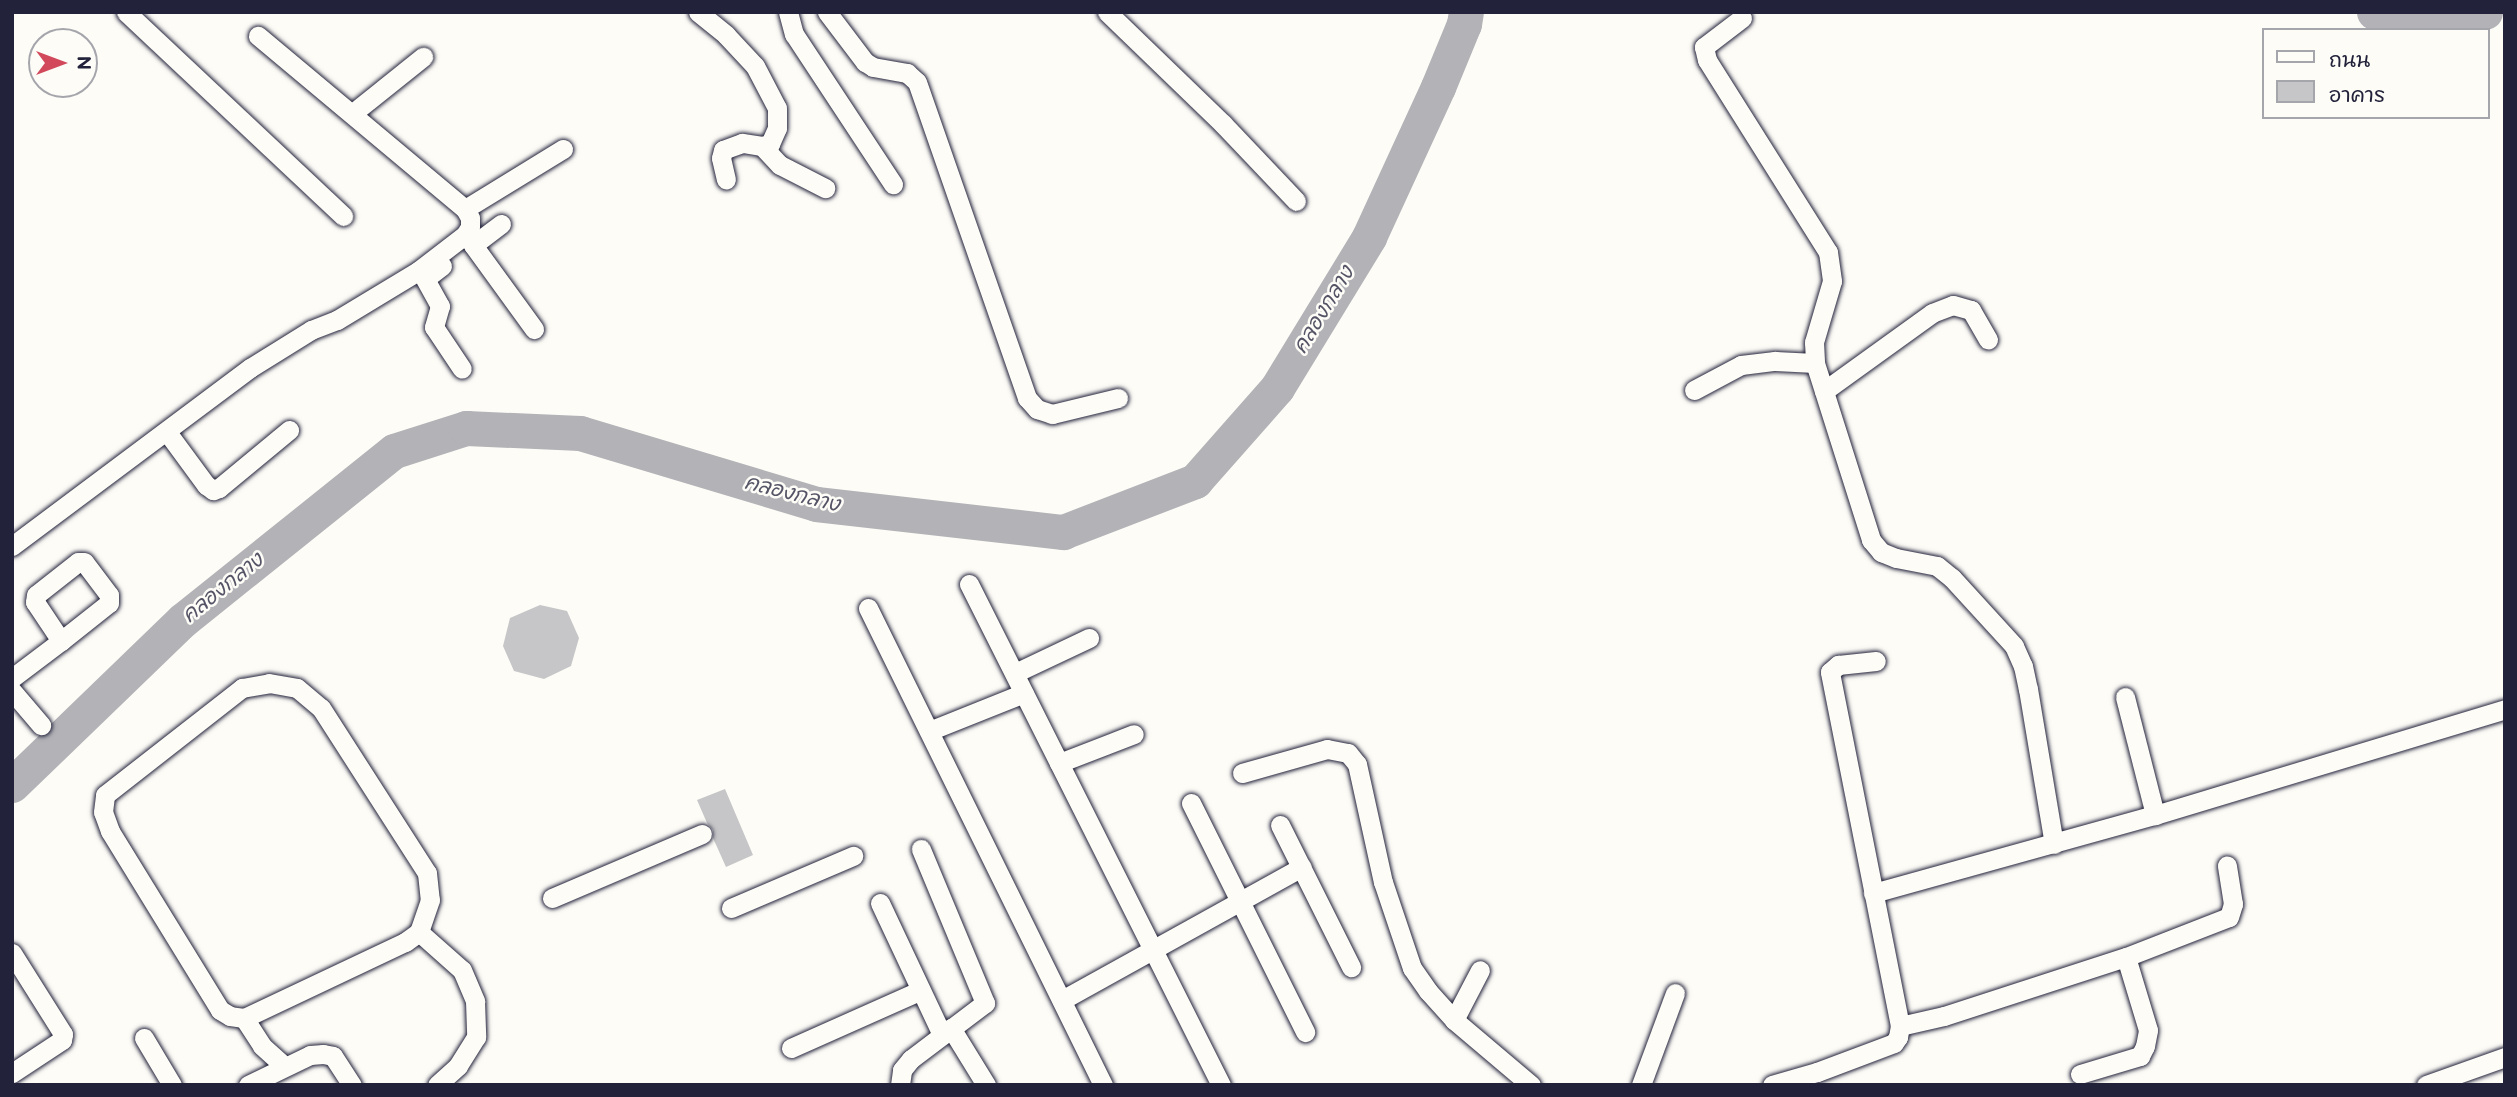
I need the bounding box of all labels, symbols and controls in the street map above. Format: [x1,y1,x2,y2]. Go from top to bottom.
north arrow [28,28,98,98]
legend [2262,28,2489,119]
text: ถนน [2329,48,2370,73]
text: N [71,56,94,70]
text: อาคาร [2329,83,2385,108]
water label: คลองกลาง [1288,262,1360,358]
water label: คลองกลาง [742,470,842,518]
water label: คลองกลาง [177,548,269,628]

